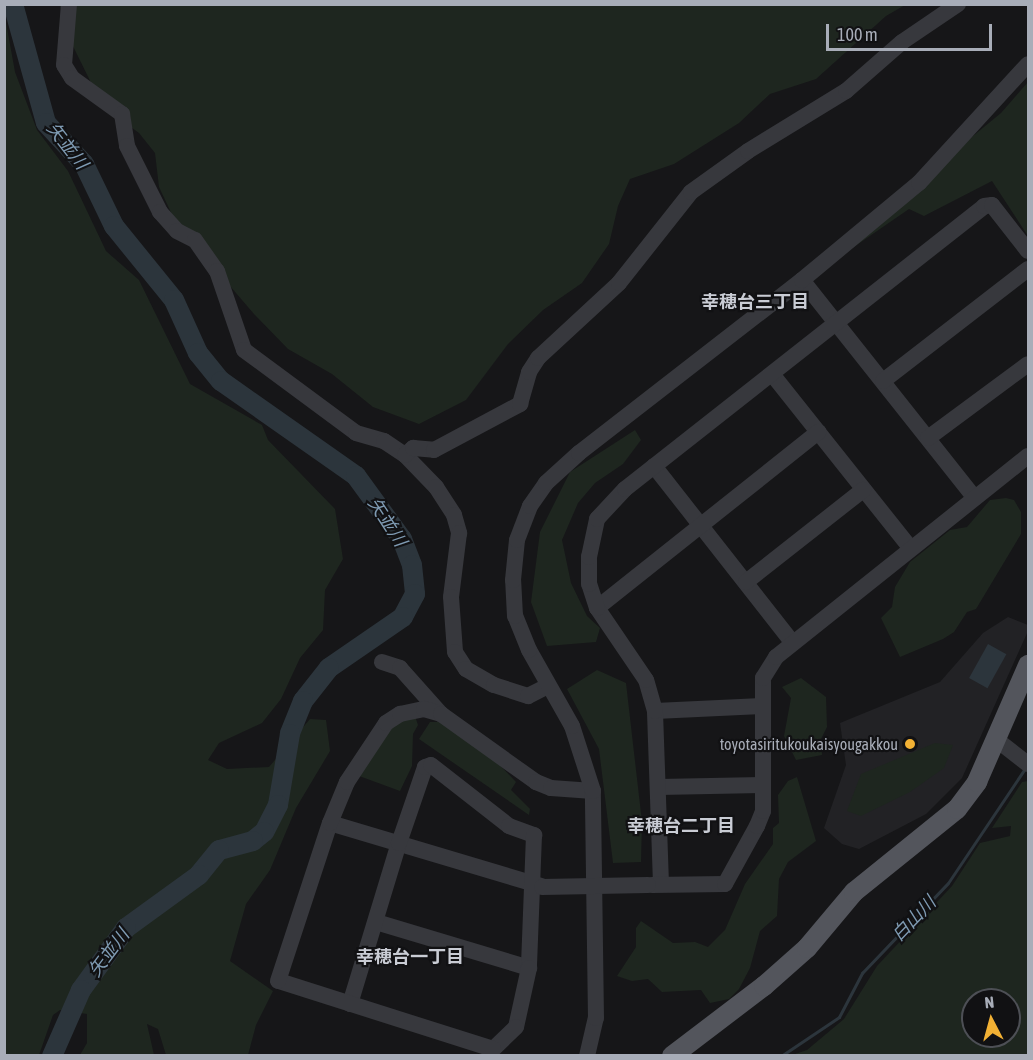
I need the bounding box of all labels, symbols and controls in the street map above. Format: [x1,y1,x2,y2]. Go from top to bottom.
scale bar [829,12,996,50]
text: 100 m [837,24,878,45]
water label: 矢並川 [42,118,92,174]
district label: 幸穂台三丁目 [701,291,809,313]
water label: 矢並川 [363,493,411,551]
place label: toyotasiritukoukaisyougakkou [720,734,898,754]
marker: toyotasiritukoukaisyougakkou [903,737,917,751]
district label: 幸穂台二丁目 [627,815,735,837]
water label: 白山川 [887,892,941,946]
water label: 矢並川 [84,925,134,981]
district label: 幸穂台一丁目 [356,946,464,968]
north arrow [961,988,1021,1048]
text: N [984,993,995,1012]

